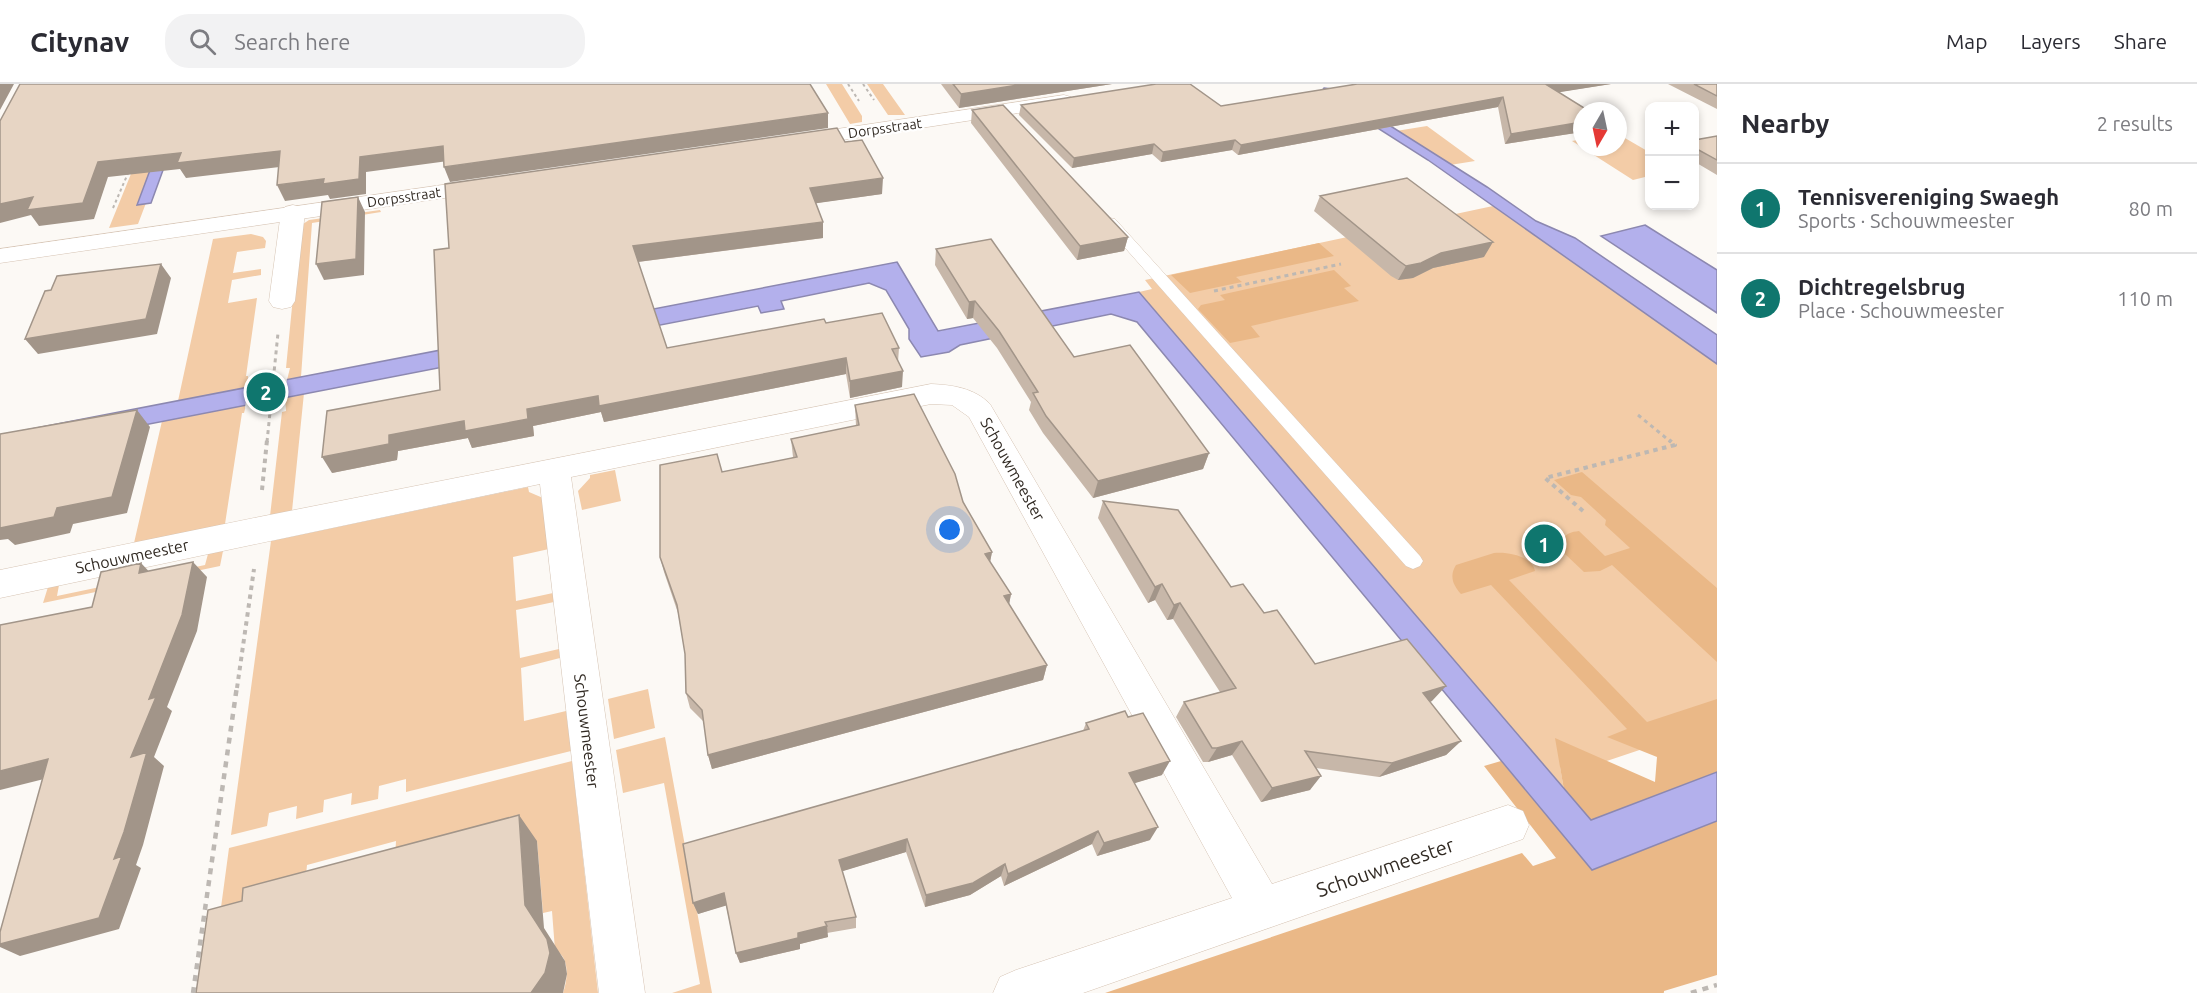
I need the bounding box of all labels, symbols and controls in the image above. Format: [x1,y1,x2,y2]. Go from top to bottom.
search box [165,14,585,68]
icon: search [186,25,219,58]
text: Citynav [30,26,129,57]
text: Search here [234,29,350,54]
text: Map [1946,29,1987,53]
text: Layers [2020,29,2081,53]
text: Share [2114,29,2167,53]
north arrow [1573,102,1627,156]
map controls [1645,102,1699,210]
button: + [1645,102,1699,156]
text: Nearby [1741,109,1829,138]
text: 2 results [2097,112,2173,135]
street label: Dorpsstraat [847,115,923,141]
button: − [1645,156,1699,210]
street label: Dorpsstraat [366,184,442,210]
text: Tennisvereniging Swaegh [1798,184,2059,209]
text: 1 [1755,197,1766,220]
text: 80 m [2129,197,2173,220]
text: Sports · Schouwmeester [1798,209,2014,232]
text: Dichtregelsbrug [1798,274,1966,299]
text: 2 [1755,287,1766,310]
text: 110 m [2117,287,2173,310]
text: Place · Schouwmeester [1798,299,2004,322]
pin: 2 [246,370,286,414]
street label: Schouwmeester [977,414,1049,524]
your location [935,515,964,544]
pin: 1 [1524,522,1564,566]
street label: Schouwmeester [74,535,190,577]
street label: Schouwmeester [571,673,603,789]
street label: Schouwmeester [1313,833,1457,901]

